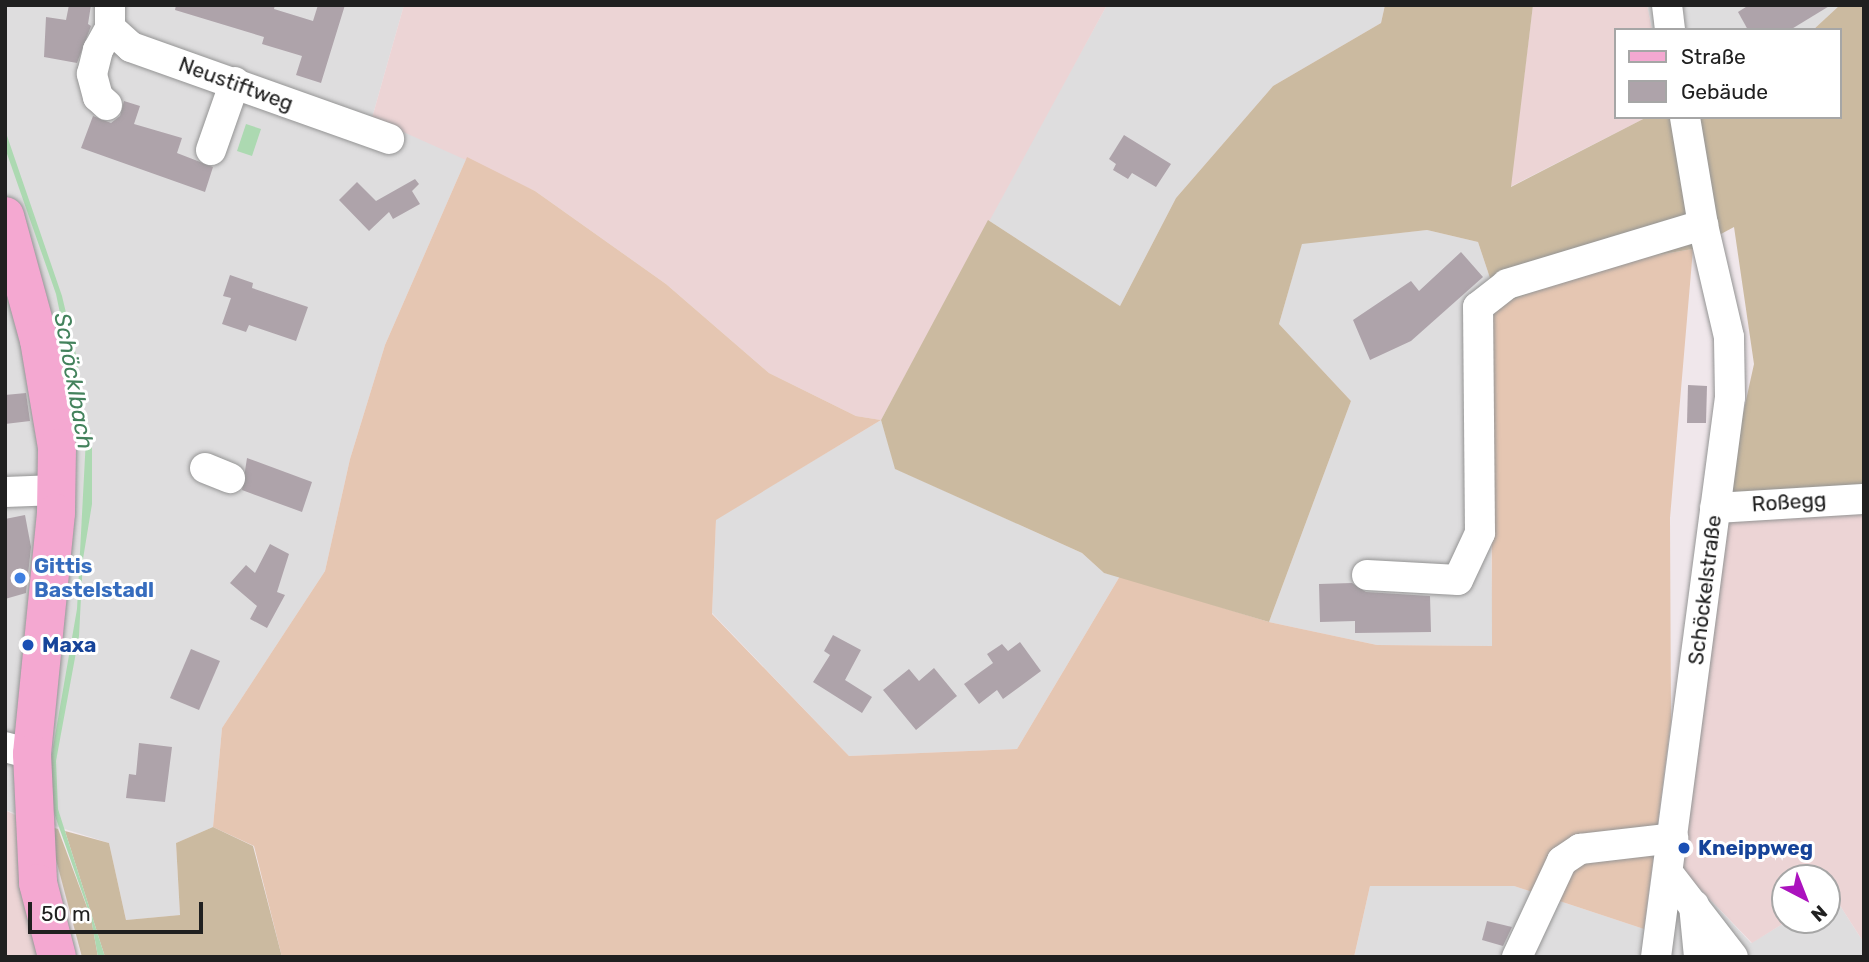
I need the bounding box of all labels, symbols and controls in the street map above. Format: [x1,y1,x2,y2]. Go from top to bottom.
legend [1614,28,1841,119]
text: Straße [1681,44,1746,69]
street label: Neustiftweg [175,52,297,116]
text: Gebäude [1681,79,1768,104]
water label: Schöcklbach [48,311,100,451]
street label: Roßegg [1751,487,1827,517]
street label: Schöckelstraße [1683,514,1727,666]
place label: Gittis Bastelstadl [34,553,154,603]
marker: Gittis Bastelstadl [12,570,28,586]
place label: Maxa [42,632,96,658]
marker: Maxa [20,637,36,653]
place label: Kneippweg [1698,835,1813,861]
marker: Kneippweg [1676,840,1692,856]
north arrow [1771,864,1841,934]
scale bar [32,888,206,932]
text: N [1806,900,1832,927]
text: 50 m [41,901,91,926]

